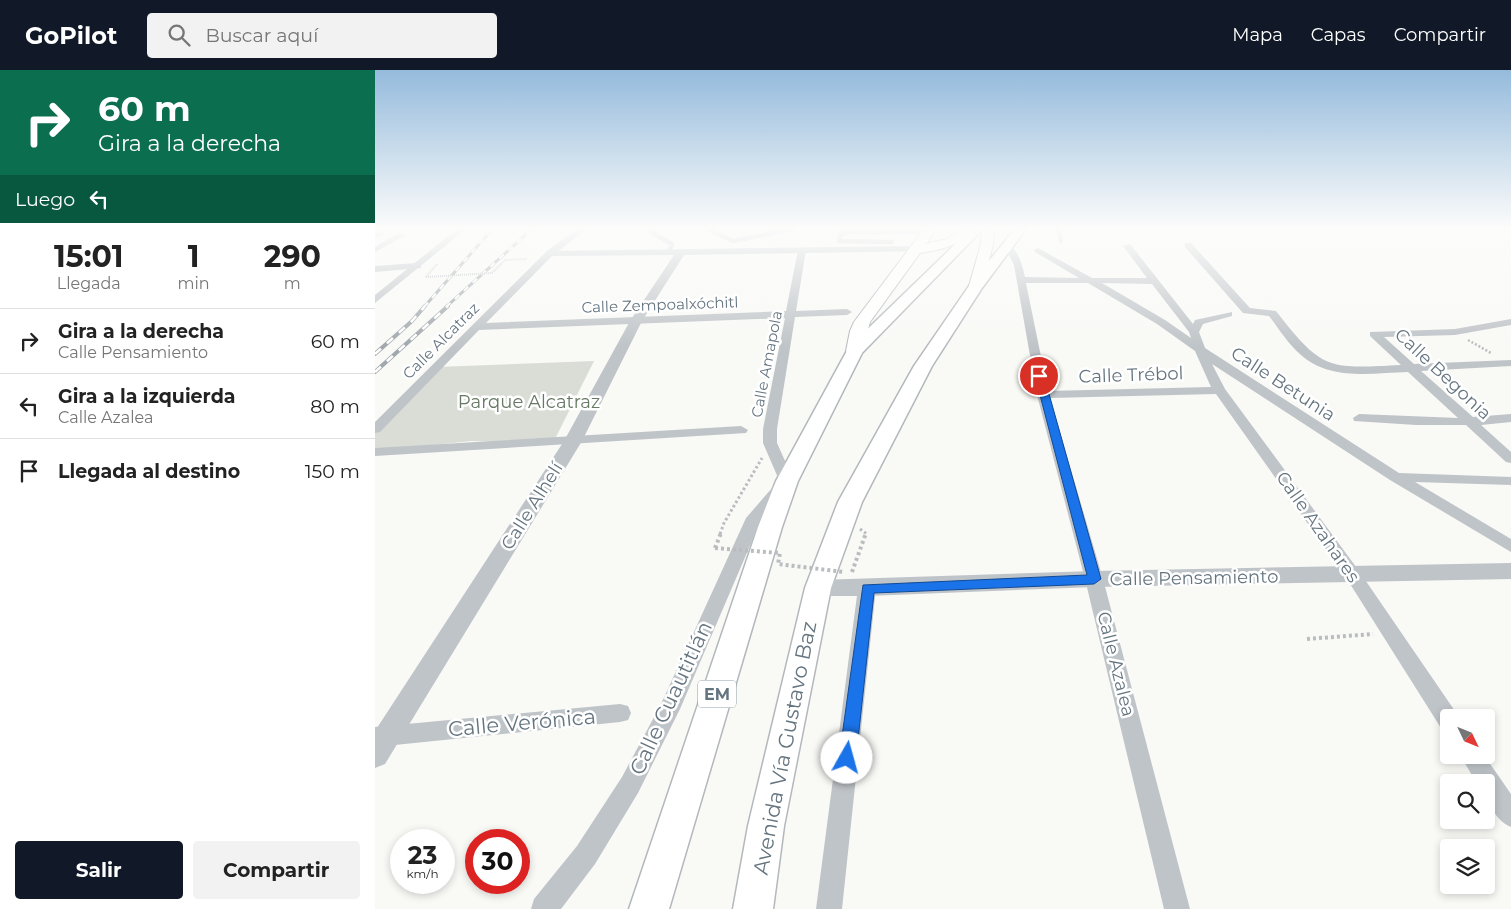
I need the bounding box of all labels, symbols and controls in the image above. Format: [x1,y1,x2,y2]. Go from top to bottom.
search box [147,13,497,58]
text: GoPilot [25,21,117,50]
icon: search [165,21,193,49]
text: Buscar aquí [205,24,318,47]
text: Mapa [1232,24,1283,46]
text: Capas [1311,24,1366,46]
text: Compartir [1394,24,1486,46]
text: 60 m [98,87,191,130]
icon: right [15,90,80,155]
text: Gira a la derecha [98,130,281,157]
icon: left [85,185,113,213]
text: Luego [15,188,75,211]
text: 15:01 [54,238,124,275]
text: 1 [188,238,200,275]
text: 290 [264,238,321,275]
text: Llegada [57,274,121,293]
text: min [178,274,210,293]
text: m [284,274,301,293]
street label: Calle Zempoalxóchitl [581,292,739,317]
street label: Calle Alcatraz [398,298,483,383]
street label: Calle Amapola [747,309,786,419]
text: Gira a la derecha [58,320,224,343]
street label: Calle Begonia [1390,324,1496,424]
icon: right [15,327,43,355]
text: 60 m [311,330,360,353]
street label: Calle Betunia [1227,342,1339,426]
text: Calle Pensamiento [58,343,208,362]
pin [1018,355,1060,397]
icon: arrive [1025,362,1053,390]
street label: Calle Trébol [1078,362,1184,388]
text: Gira a la izquierda [58,385,236,408]
park label: Parque Alcatraz [458,391,600,413]
icon: left [15,392,43,420]
text: 80 m [310,395,360,418]
text: Calle Azalea [58,408,153,427]
icon: arrive [15,457,43,485]
street label: Calle Alhelí [496,457,568,554]
text: Llegada al destino [58,460,240,483]
text: 150 m [305,460,360,483]
street label: Calle Azahares [1272,467,1365,587]
street label: Calle Pensamiento [1109,566,1279,590]
street label: Calle Azalea [1092,609,1140,719]
street label: Calle Cuautitlán [624,617,717,779]
street label: Avenida Vía Gustavo Baz [748,619,821,877]
road number: EM [698,680,736,708]
street label: Calle Verónica [447,704,597,741]
north arrow [1440,709,1495,764]
map controls [1440,709,1495,894]
position arrow [820,731,872,783]
button: search [1440,774,1495,829]
speed limit sign: 30 [465,829,530,894]
button: layers [1440,839,1495,894]
text: 23 [408,840,437,870]
button: Salir [15,841,183,899]
button: Compartir [193,841,360,899]
text: km/h [406,866,439,881]

